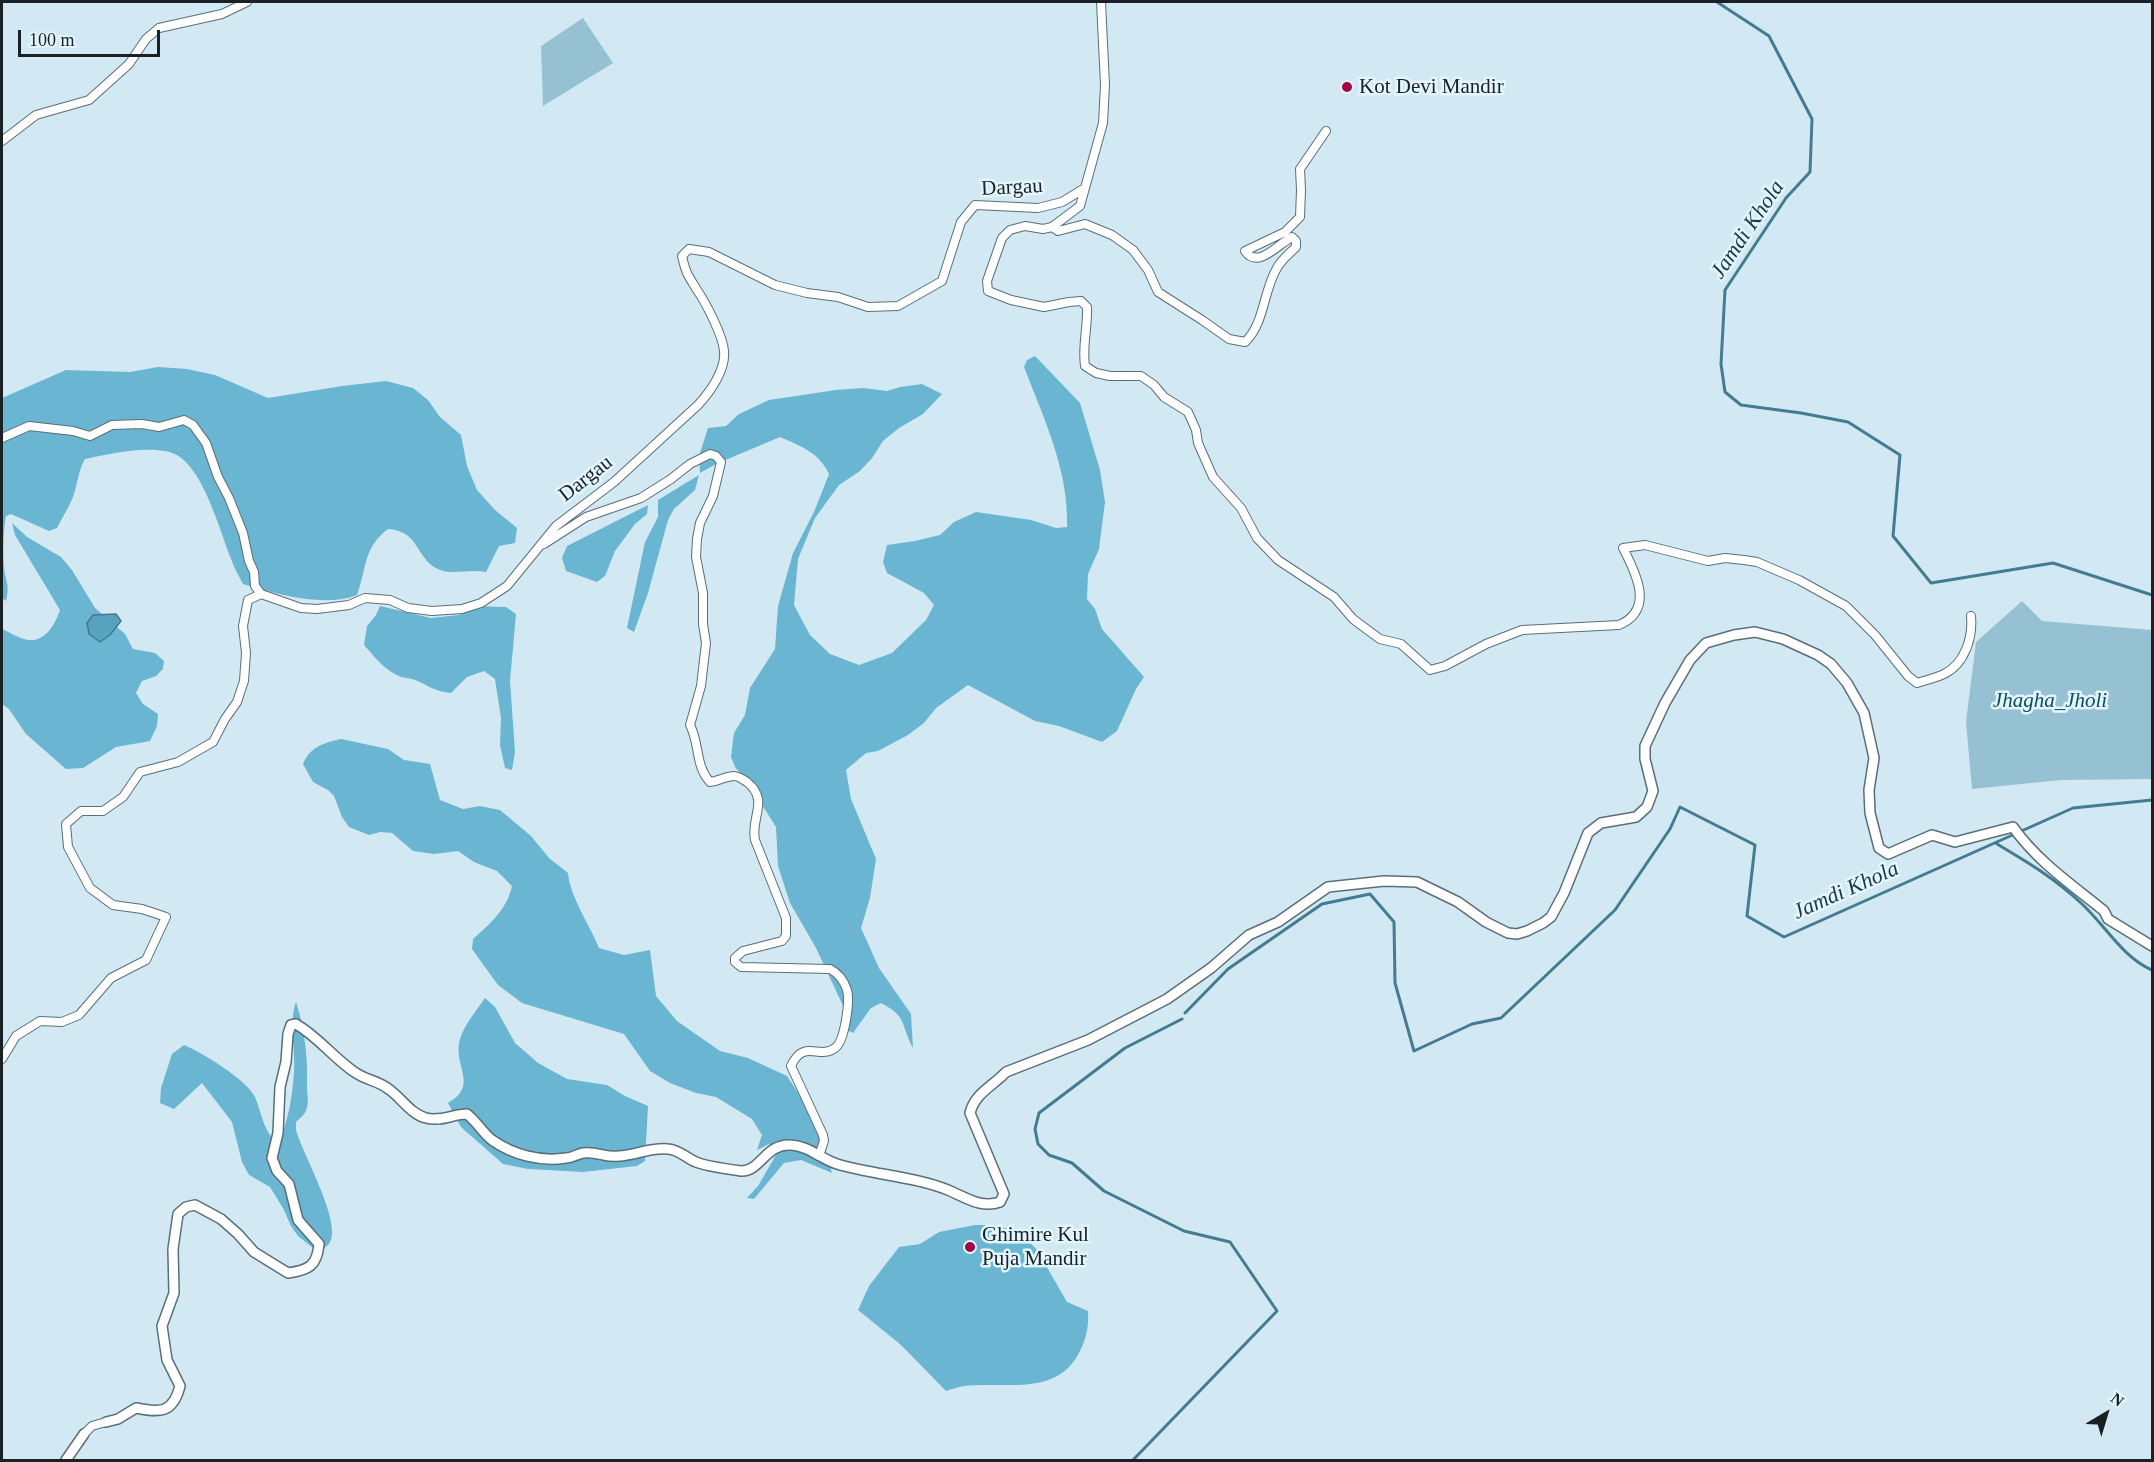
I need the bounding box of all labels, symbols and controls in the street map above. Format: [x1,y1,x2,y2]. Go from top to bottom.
scale bar [21,18,164,56]
text: 100 m [29,30,75,50]
place label: Kot Devi Mandir [1359,74,1504,100]
marker: Kot Devi Mandir [1340,80,1354,94]
street label: Dargau [981,174,1043,202]
water label: Jamdi Khola [1705,176,1791,284]
street label: Dargau [554,450,618,508]
park label: Jhagha_Jholi [1993,688,2107,714]
water label: Jamdi Khola [1789,856,1903,926]
place label: Ghimire Kul Puja Mandir [982,1222,1089,1272]
marker: Ghimire Kul Puja Mandir [963,1240,977,1254]
north arrow [2076,1384,2136,1444]
text: N [2108,1389,2127,1410]

